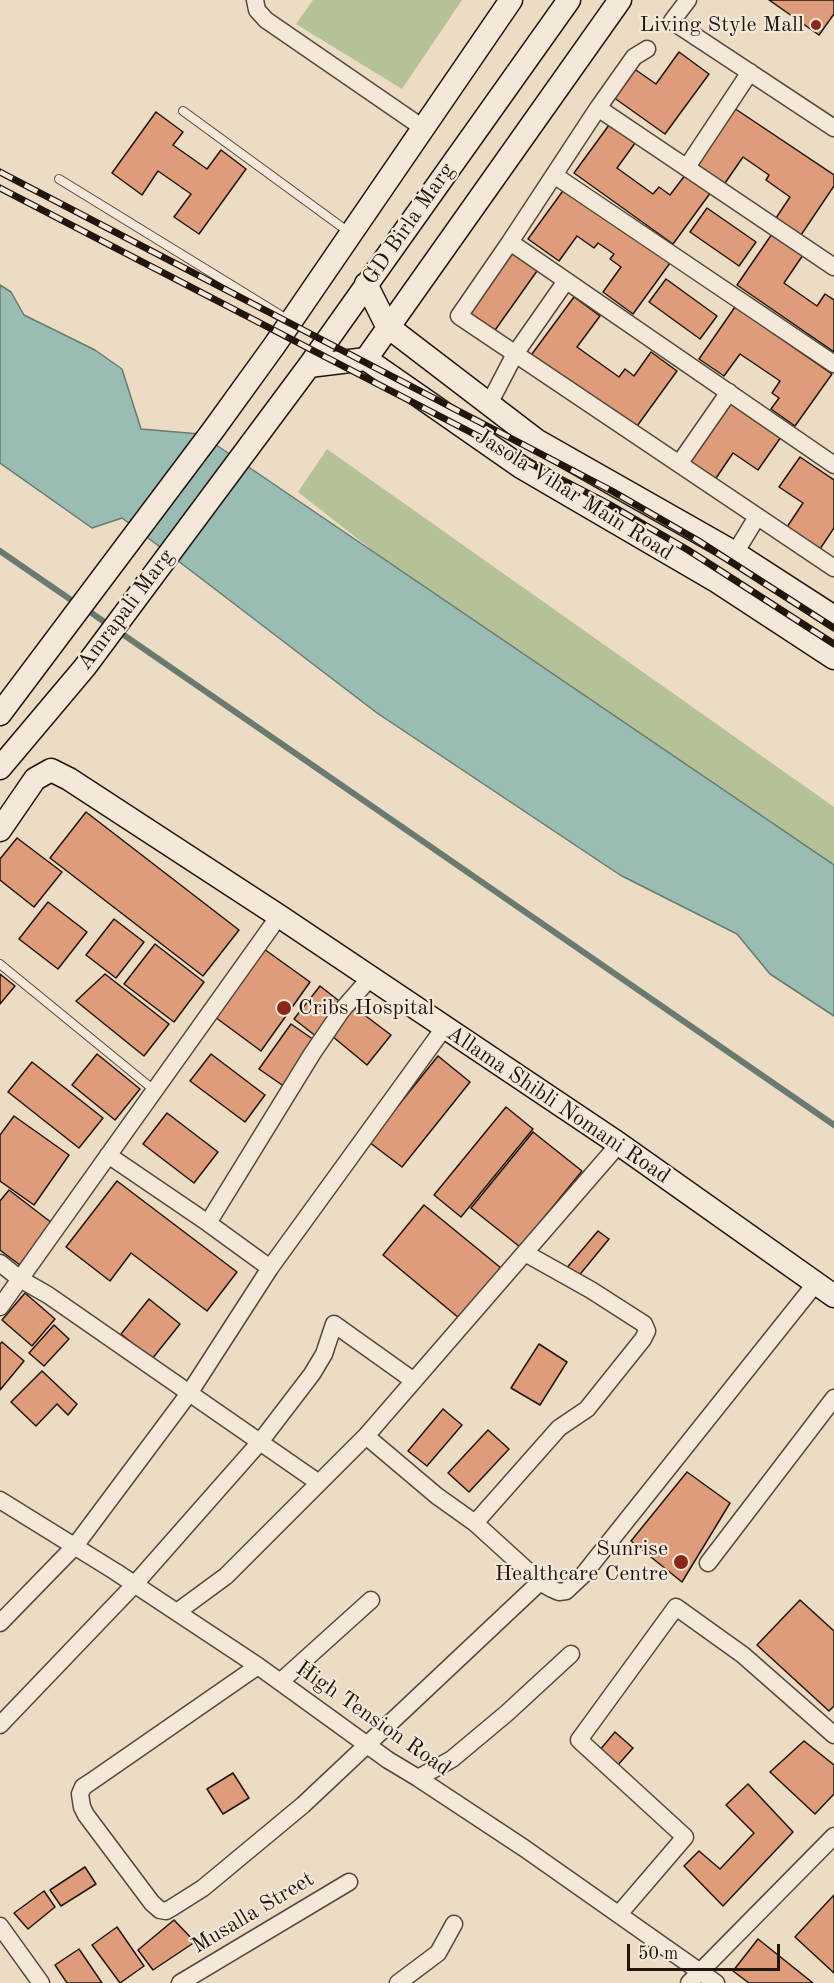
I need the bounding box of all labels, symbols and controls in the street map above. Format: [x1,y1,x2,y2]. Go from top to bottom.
place label: Living Style Mall [639,12,804,38]
marker: Living Style Mall [809,18,823,32]
street label: GD Birla Marg [357,158,461,290]
street label: Jasola Vihar Main Road [470,423,678,567]
street label: Amrapali Marg [72,544,180,676]
place label: Cribs Hospital [298,995,434,1021]
marker: Cribs Hospital [275,999,293,1017]
street label: Allama Shibli Nomani Road [441,1020,675,1190]
place label: Sunrise Healthcare Centre [495,1536,668,1588]
marker: Sunrise Healthcare Centre [672,1553,690,1571]
street label: High Tension Road [290,1656,456,1782]
street label: Musalla Street [187,1866,319,1960]
scale bar [630,1932,783,1970]
text: 50 m [638,1945,678,1963]

